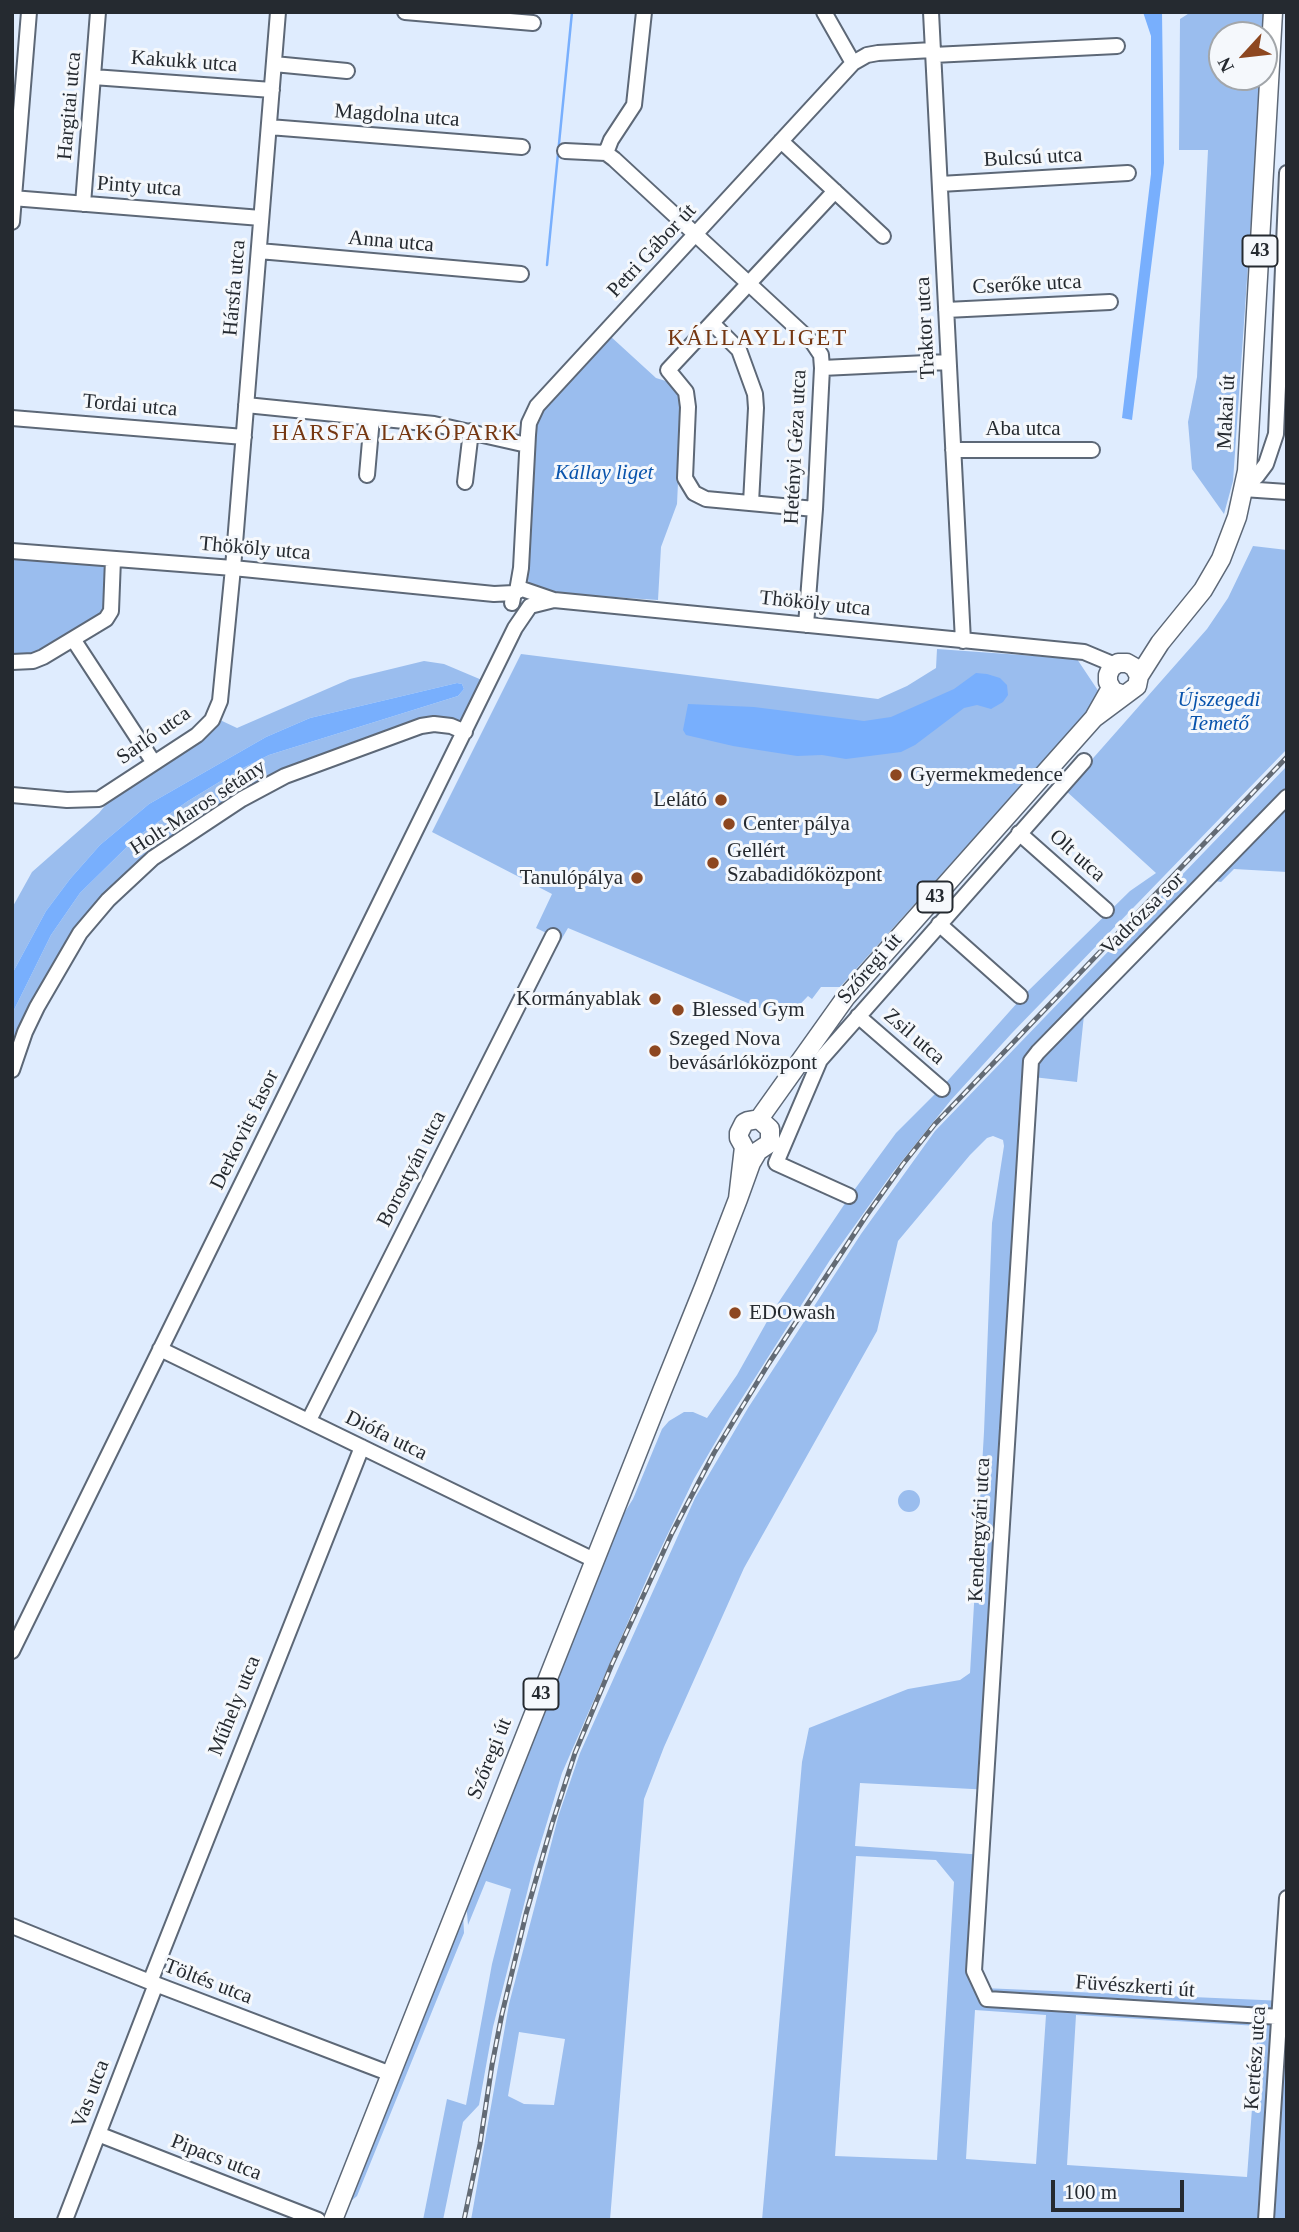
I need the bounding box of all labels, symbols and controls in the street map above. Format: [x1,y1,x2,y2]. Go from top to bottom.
north arrow [1208,21,1278,91]
street label: Kakukk utca [130,46,238,78]
street label: Hargitai utca [53,51,87,161]
text: N [1213,54,1238,76]
street label: Magdolna utca [334,99,460,133]
street label: Bulcsú utca [983,143,1083,173]
street label: Pinty utca [96,171,182,203]
street label: Petri Gábor út [602,199,702,303]
street label: Anna utca [347,226,435,258]
road number: 43 [1242,235,1278,266]
street label: Hársfa utca [218,239,252,337]
street label: Cserőke utca [972,270,1082,300]
street label: Traktor utca [911,276,941,380]
district label: KÁLLAYLIGET [669,325,847,353]
street label: Hetényi Géza utca [779,369,813,525]
street label: Makai út [1212,374,1242,450]
street label: Tordai utca [82,389,178,423]
street label: Aba utca [985,416,1061,442]
district label: HÁRSFA LAKÓPARK [274,420,518,448]
park label: Kállay liget [555,460,653,486]
street label: Thököly utca [198,532,312,566]
street label: Thököly utca [758,586,872,622]
park label: Újszegedi Temető [1178,687,1260,737]
street label: Sarló utca [112,701,196,771]
street label: Holt-Maros sétány [125,755,271,861]
place label: Gyermekmedence [910,762,1063,788]
marker: Gyermekmedence [888,767,904,783]
place label: Lelátó [653,787,707,813]
marker: Lelátó [713,792,729,808]
place label: Center pálya [743,811,850,837]
marker: Center pálya [721,816,737,832]
street label: Olt utca [1044,824,1110,888]
place label: Gellért Szabadidőközpont [727,838,882,888]
marker: Gellért Szabadidőközpont [705,855,721,871]
place label: Tanulópálya [520,865,623,891]
street label: Vadrózsa sor [1096,867,1190,961]
marker: Tanulópálya [629,870,645,886]
road number: 43 [918,882,953,912]
street label: Szőregi út [832,928,908,1010]
place label: Kormányablak [516,986,641,1012]
marker: Kormányablak [647,991,663,1007]
place label: Blessed Gym [692,997,805,1023]
marker: Blessed Gym [670,1002,686,1018]
street label: Zsil utca [878,1004,950,1070]
place label: Szeged Nova bevásárlóközpont [669,1026,817,1076]
marker: Szeged Nova bevásárlóközpont [647,1043,663,1059]
street label: Derkovits fasor [205,1066,285,1194]
street label: Borostyán utca [372,1107,452,1231]
place label: EDOwash [749,1300,835,1326]
marker: EDOwash [727,1305,743,1321]
street label: Diófa utca [341,1405,431,1467]
street label: Kendergyári utca [964,1457,996,1603]
street label: Műhely utca [204,1652,266,1760]
road number: 43 [524,1678,558,1710]
street label: Szőregi út [462,1715,518,1803]
street label: Töltés utca [160,1954,256,2010]
street label: Füvészkerti út [1074,1970,1196,2004]
street label: Kertész utca [1240,2005,1272,2111]
street label: Vas utca [67,2057,115,2131]
street label: Pipacs utca [167,2129,265,2187]
scale bar [1054,2166,1187,2210]
text: 100 m [1064,2180,1117,2204]

